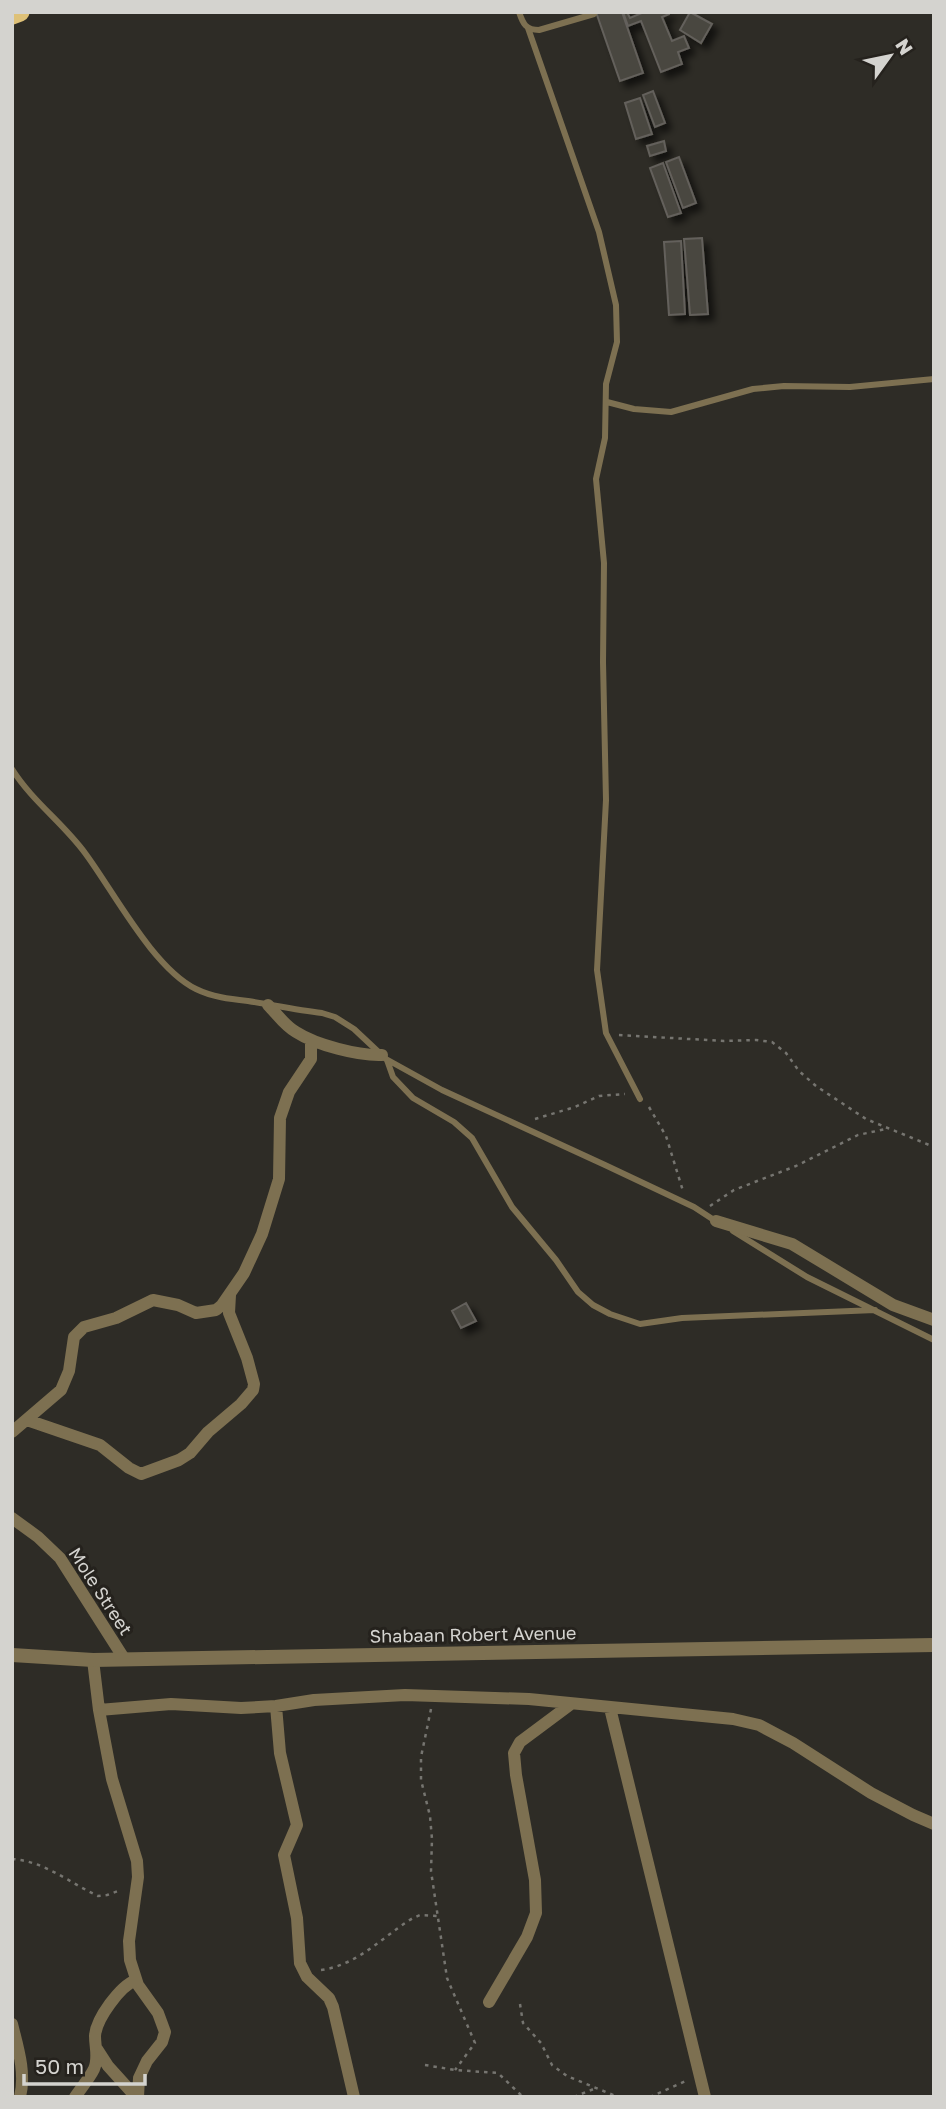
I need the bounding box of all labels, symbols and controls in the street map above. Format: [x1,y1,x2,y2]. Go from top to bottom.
north arrow [855,21,925,91]
text: N [891,34,918,59]
street label: Mole Street [65,1543,137,1639]
street label: Shabaan Robert Avenue [369,1621,577,1647]
scale bar [24,2042,145,2086]
text: 50 m [35,2053,84,2079]

